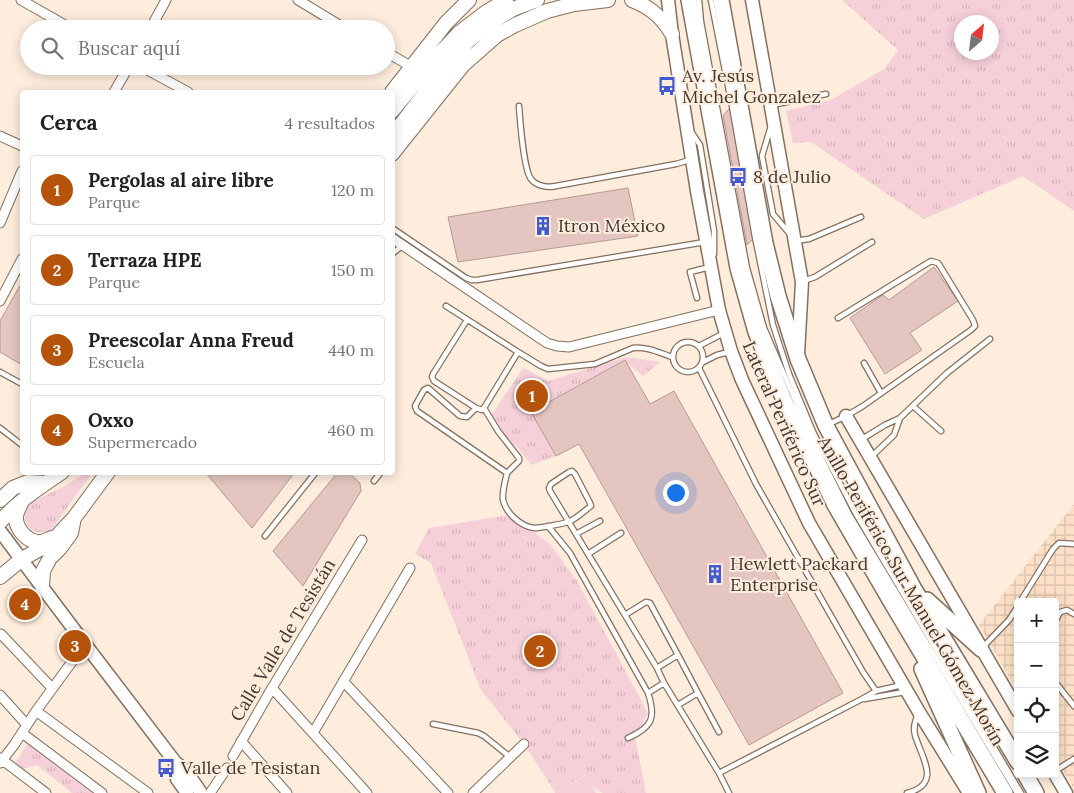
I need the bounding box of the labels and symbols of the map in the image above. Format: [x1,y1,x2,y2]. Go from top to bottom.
north arrow [954,15,999,60]
place label: Av. Jesús Michel Gonzalez [681,64,821,108]
bus stop icon: Av. Jesús Michel Gonzalez [656,75,678,97]
place label: 8 de Julio [753,165,831,188]
bus stop icon: 8 de Julio [727,166,749,188]
place label: Itron México [558,214,665,237]
building icon: Itron México [532,215,554,237]
street label: Lateral Periférico Sur [738,338,831,510]
pin: 1 [516,377,548,415]
street label: Anillo Periférico Sur Manuel Gómez Morín [812,431,1010,750]
your location [663,480,689,506]
place label: Hewlett Packard Enterprise [730,552,868,596]
street label: Calle Valle de Tesistán [225,554,340,725]
building icon: Hewlett Packard Enterprise [704,563,726,585]
pin: 4 [9,585,41,623]
pin: 3 [59,627,91,665]
pin: 2 [524,632,556,670]
place label: Valle de Tesistan [180,756,321,779]
bus stop icon: Valle de Tesistan [155,757,177,779]

